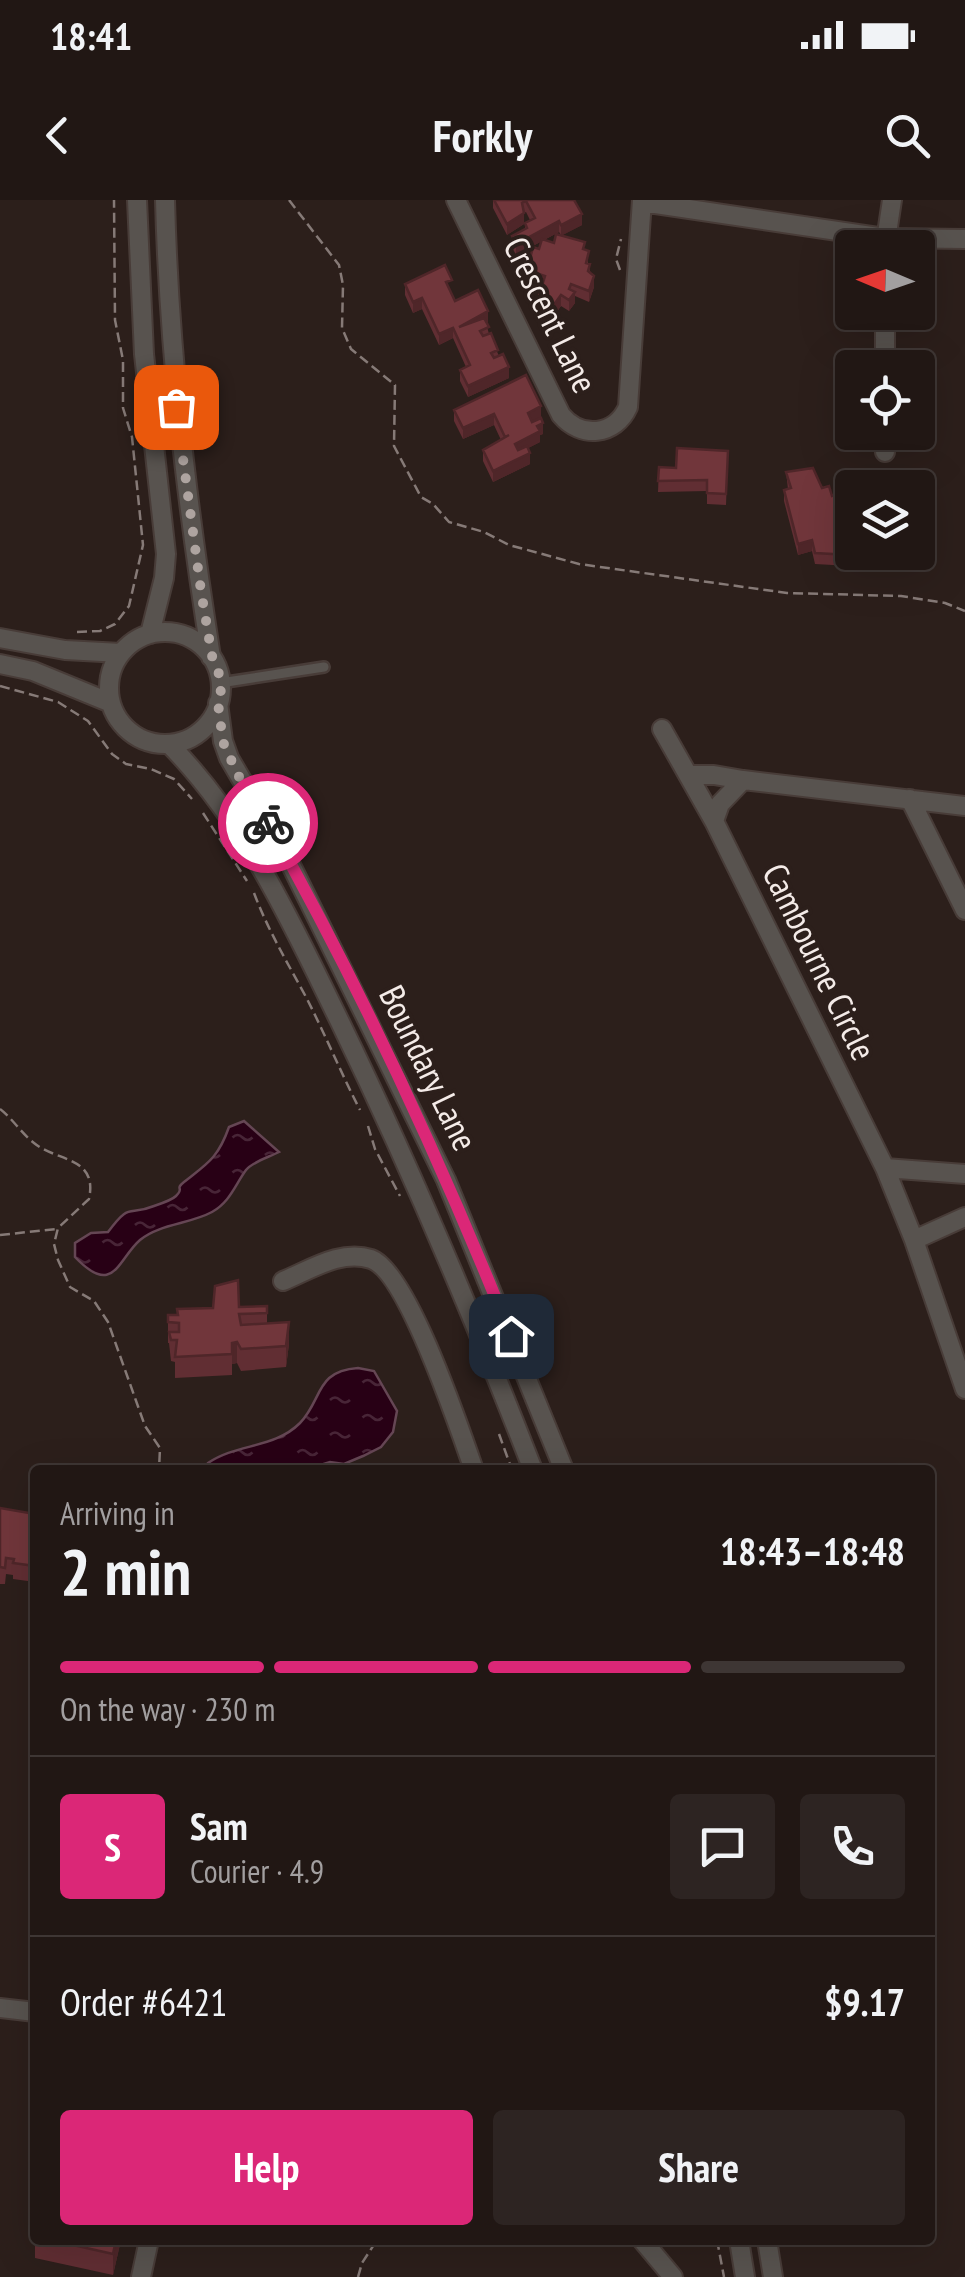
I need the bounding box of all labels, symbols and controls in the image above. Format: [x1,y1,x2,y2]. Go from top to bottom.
text: 18:41 [50,11,132,60]
text: Forkly [433,106,532,164]
icon: back [30,108,85,163]
icon: search [880,108,935,163]
street label: Crescent Lane [493,229,608,400]
north arrow [835,230,935,330]
map controls [835,230,935,570]
button: locate [835,350,935,450]
pin [134,365,219,450]
icon: bag [149,380,204,435]
button: layers [835,470,935,570]
courier [218,773,318,873]
icon: bike [241,796,296,851]
street label: Cambourne Circle [753,856,887,1067]
street label: Boundary Lane [369,977,489,1158]
pin [469,1294,554,1379]
icon: home [484,1309,539,1364]
text: Arriving in [60,1492,175,1534]
text: 18:43–18:48 [720,1526,905,1575]
text: 2 min [60,1529,191,1613]
text: On the way · 230 m [60,1688,275,1730]
button: chat [670,1794,775,1899]
button: phone [800,1794,905,1899]
text: Sam [190,1801,248,1850]
text: S [104,1822,121,1871]
text: Courier · 4.9 [190,1850,324,1892]
text: Order #6421 [60,1977,227,2026]
text: $9.17 [824,1977,905,2026]
button: Help [60,2110,473,2225]
button: Share [493,2110,905,2225]

